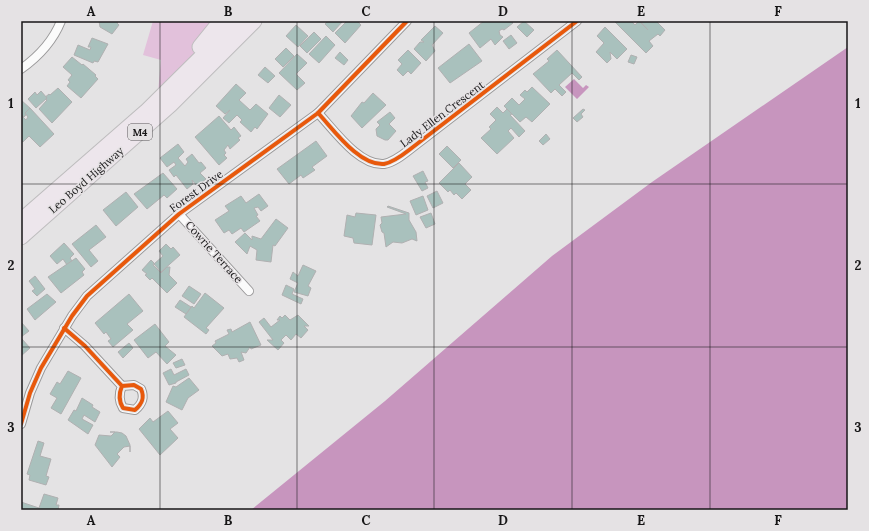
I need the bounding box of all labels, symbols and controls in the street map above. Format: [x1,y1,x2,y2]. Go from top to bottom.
text: A [87,3,96,20]
text: B [224,3,233,20]
text: C [362,3,371,20]
text: D [498,3,508,20]
text: E [637,3,645,20]
text: F [774,3,782,20]
street label: Lady Ellen Crescent [397,77,487,150]
text: 1 [8,95,14,112]
text: 1 [855,95,861,112]
road number: M4 [128,124,152,140]
street label: Leo Boyd Highway [46,144,126,216]
street label: Forest Drive [167,167,226,215]
street label: Cowrie Terrace [182,218,246,286]
text: 2 [8,257,15,274]
text: 2 [855,257,862,274]
text: 3 [7,419,15,436]
text: 3 [854,419,862,436]
text: A [87,512,96,529]
text: B [224,512,233,529]
text: C [362,512,371,529]
text: D [498,512,508,529]
text: E [637,512,645,529]
text: F [774,512,782,529]

